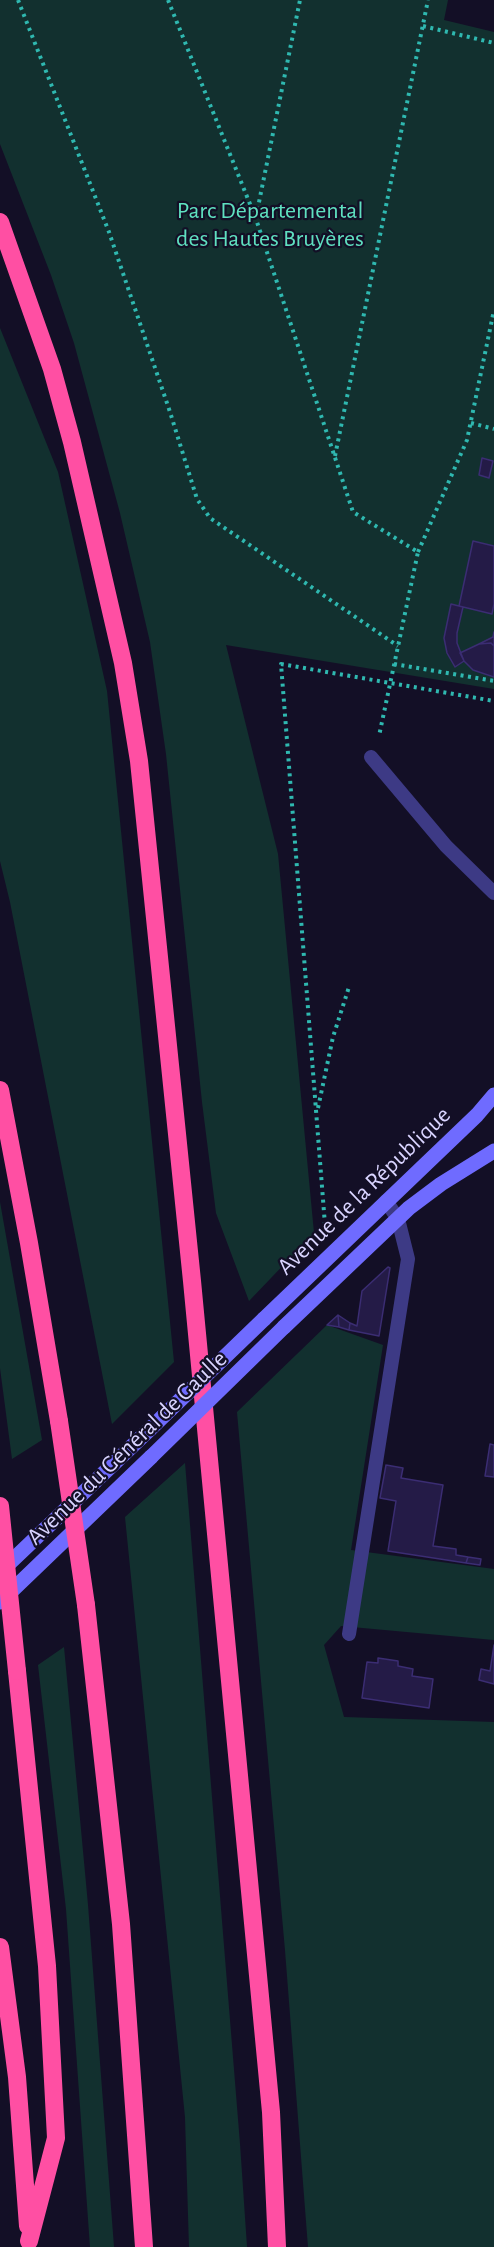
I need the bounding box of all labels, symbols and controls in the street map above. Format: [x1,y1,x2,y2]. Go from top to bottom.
park label: Parc Départemental des Hautes Bruyères [176,197,364,253]
street label: Avenue de la République [271,1101,457,1281]
street label: Avenue du Général de Gaulle [21,1345,233,1551]

